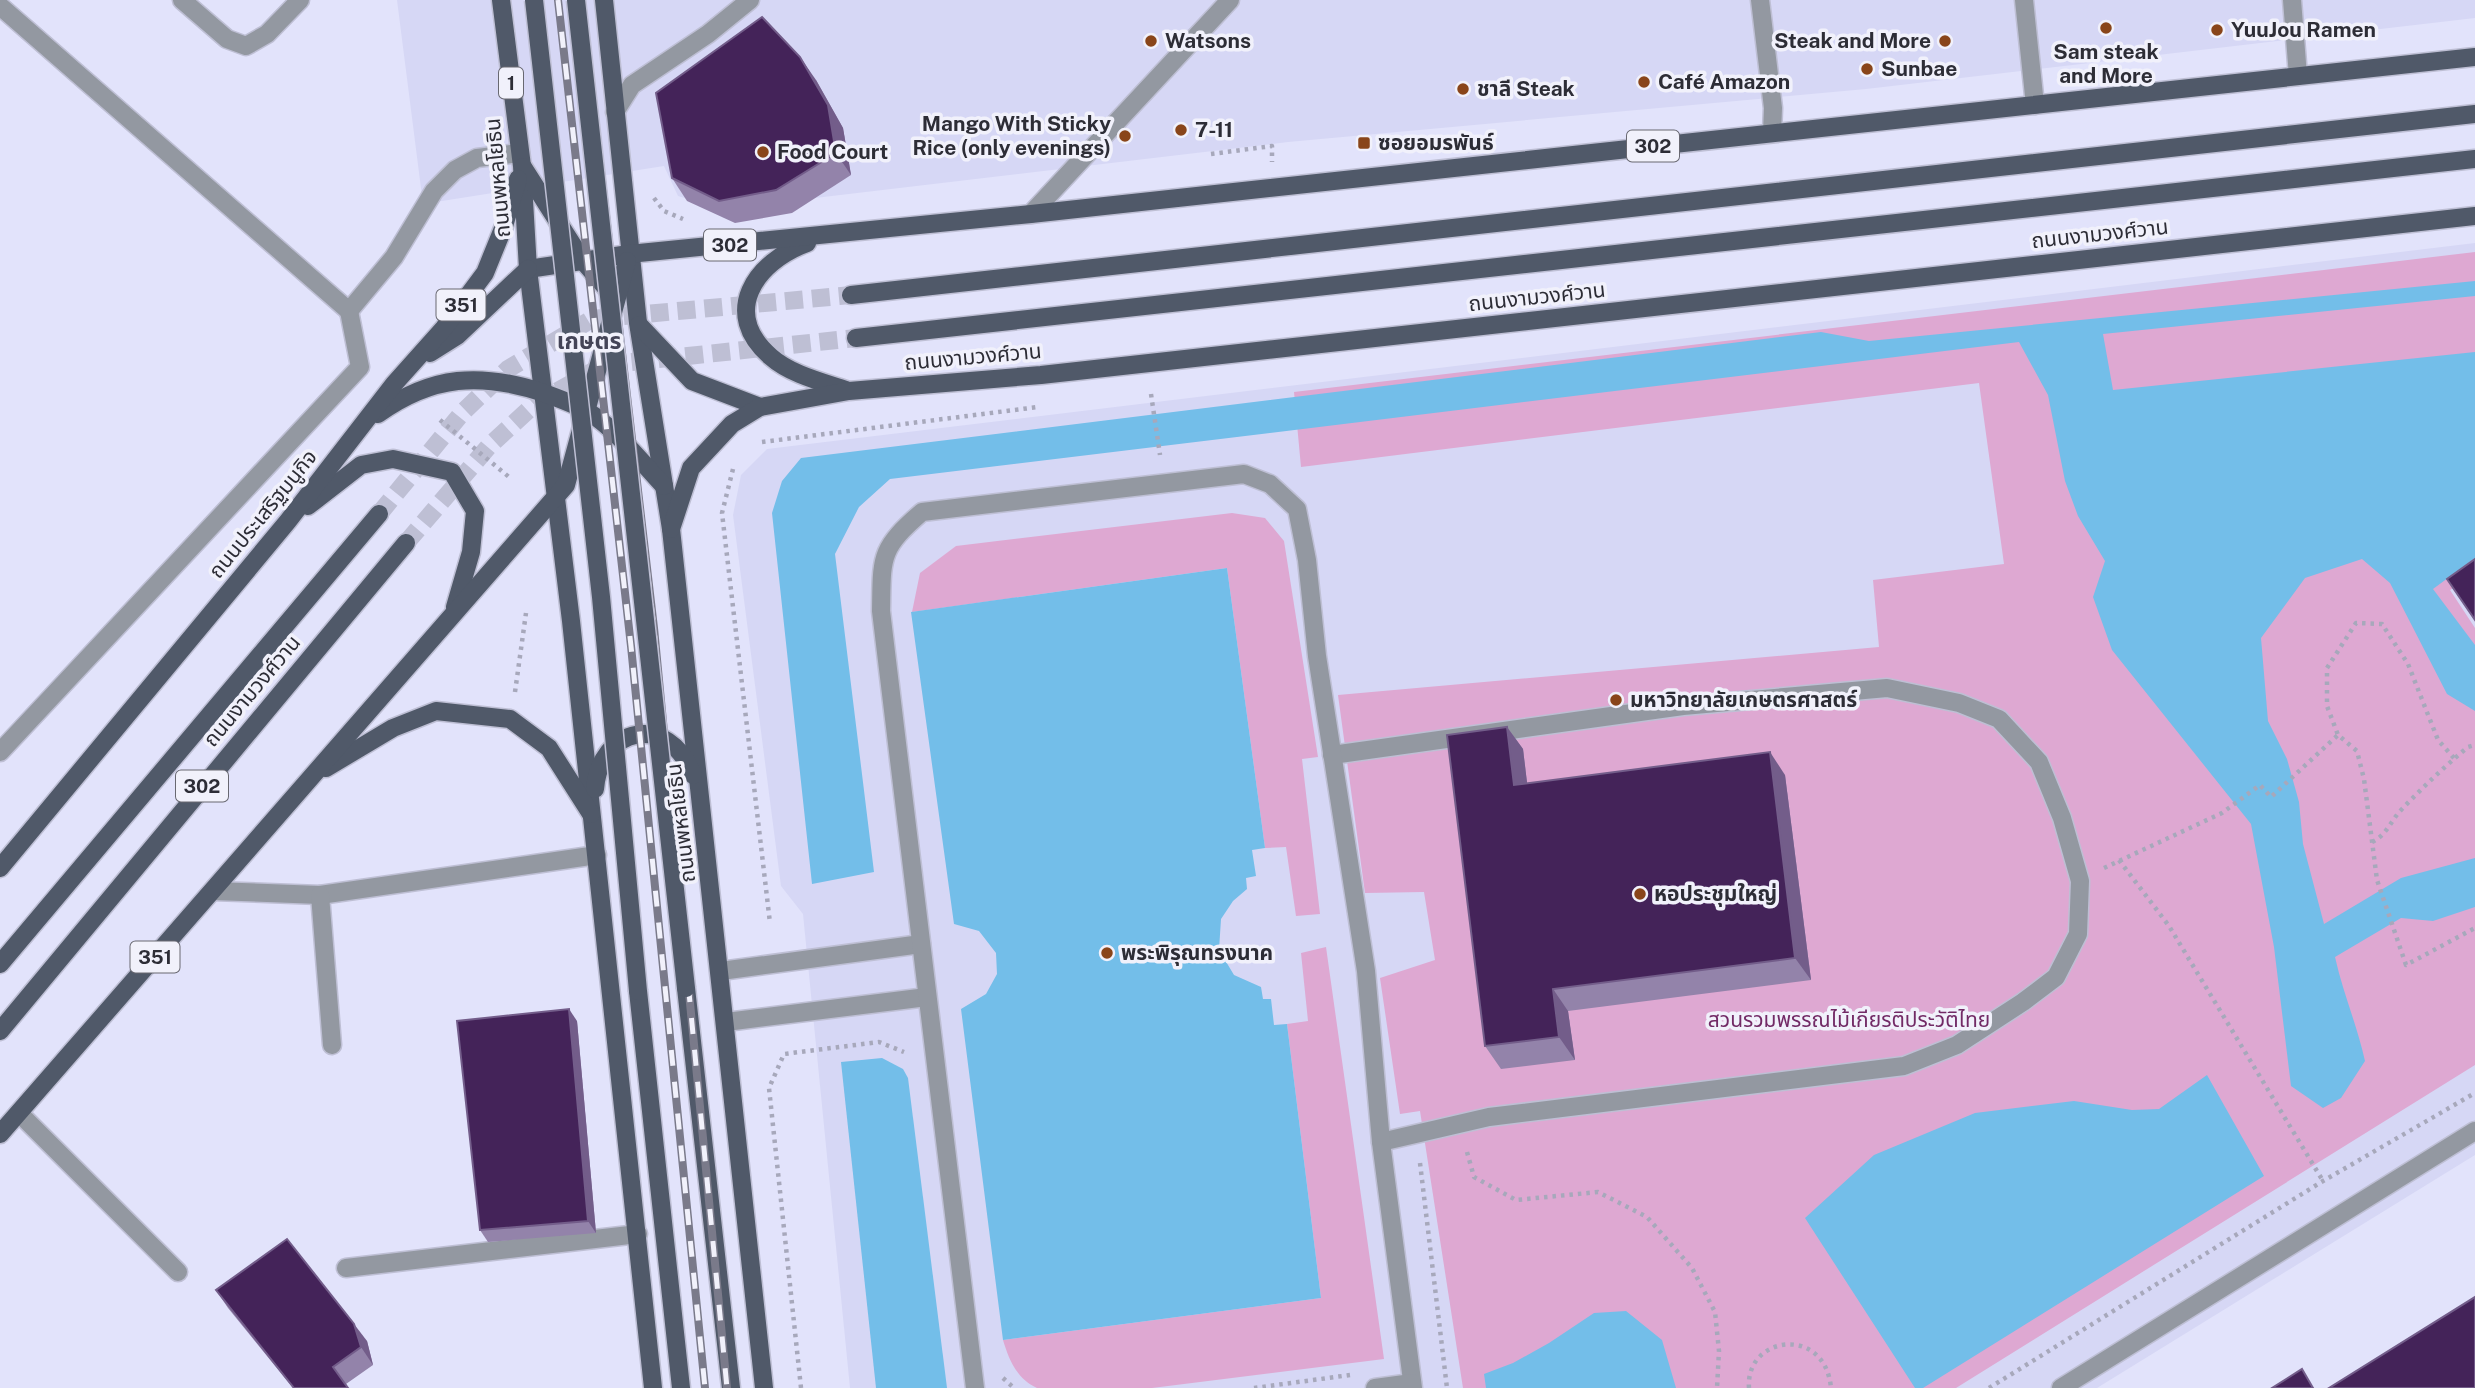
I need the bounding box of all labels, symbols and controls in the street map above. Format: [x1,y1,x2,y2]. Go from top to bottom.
place label: YuuJou Ramen [2231,17,2376,42]
marker: Sam steak and More [2098,20,2114,36]
marker: YuuJou Ramen [2209,22,2225,38]
place label: Watsons [1165,28,1251,53]
place label: Steak and More [1774,28,1931,53]
marker: Watsons [1143,33,1159,49]
marker: Steak and More [1937,33,1953,49]
place label: Sam steak and More [2053,39,2159,88]
place label: Sunbae [1881,56,1957,81]
marker: Sunbae [1859,61,1875,77]
road number: 1 [499,68,523,99]
place label: Café Amazon [1658,69,1790,94]
marker: Café Amazon [1636,74,1652,90]
place label: ชาลี Steak [1477,76,1575,101]
marker: ชาลี Steak [1455,81,1471,97]
place label: Mango With Sticky Rice (only evenings) [913,111,1111,160]
street label: ถนนพหลโยธิน [480,117,515,239]
place label: 7-11 [1195,117,1233,142]
marker: 7-11 [1173,122,1189,138]
marker: Mango With Sticky Rice (only evenings) [1117,128,1133,144]
place label: ซอยอมรพันธ์ [1378,130,1494,155]
road number: 302 [1627,130,1679,162]
marker: ซอยอมรพันธ์ [1356,135,1372,151]
place label: Food Court [777,139,888,164]
marker: Food Court [755,144,771,160]
street label: ถนนงามวงศ์วาน [2030,214,2170,253]
road number: 302 [704,230,756,260]
street label: ถนนงามวงศ์วาน [1467,277,1607,316]
road number: 351 [436,290,486,320]
district label: เกษตร [557,327,621,354]
street label: ถนนงามวงศ์วาน [903,338,1043,375]
street label: ถนนประเสริฐมนูกิจ [203,445,323,583]
street label: ถนนงามวงศ์วาน [198,630,305,751]
place label: มหาวิทยาลัยเกษตรศาสตร์ [1630,687,1857,712]
marker: มหาวิทยาลัยเกษตรศาสตร์ [1608,692,1624,708]
street label: ถนนพหลโยธิน [661,762,700,884]
road number: 302 [176,771,228,802]
place label: หอประชุมใหญ่ [1654,881,1777,907]
marker: หอประชุมใหญ่ [1632,886,1648,902]
place label: พระพิรุณทรงนาค [1121,940,1273,966]
road number: 351 [130,942,180,973]
marker: พระพิรุณทรงนาค [1099,945,1115,961]
park label: สวนรวมพรรณไม้เกียรติประวัติไทย [1708,1007,1990,1032]

